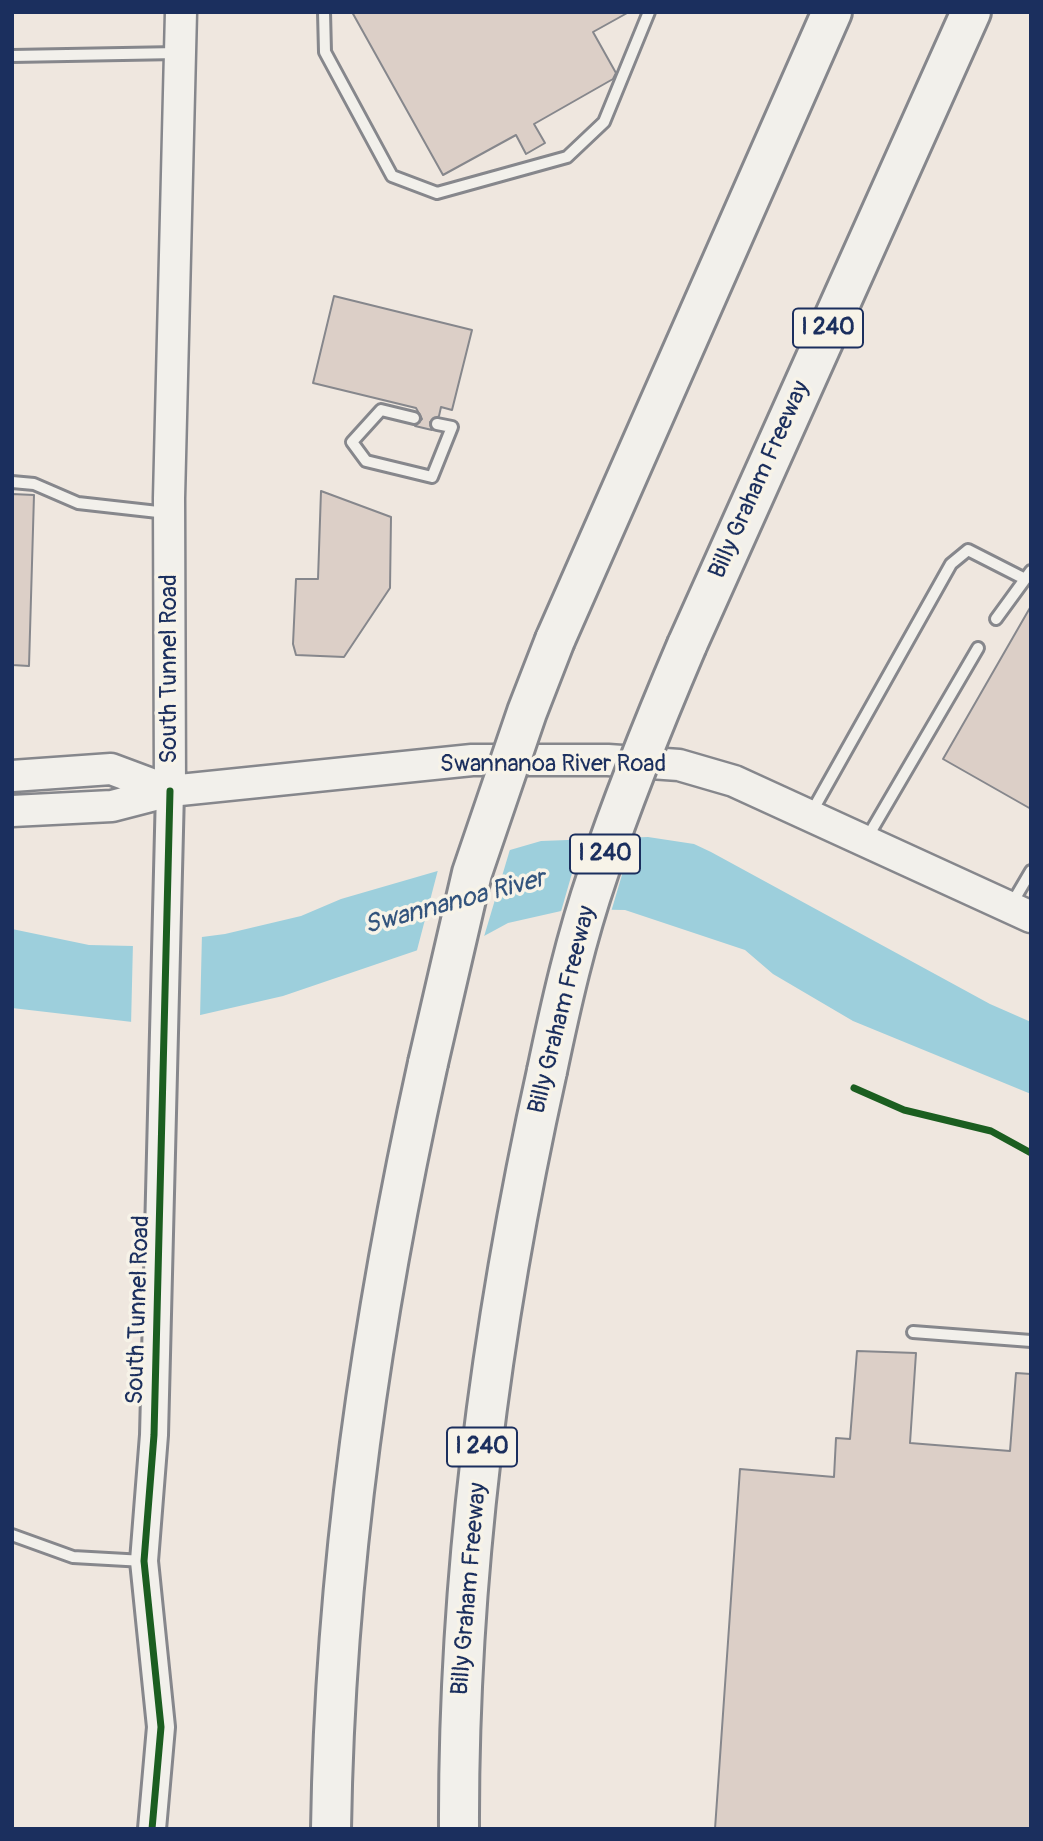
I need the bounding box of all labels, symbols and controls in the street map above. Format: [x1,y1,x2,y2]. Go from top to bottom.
road number: I 240 [793,308,863,348]
street label: Billy Graham Freeway [704,377,816,583]
street label: South Tunnel Road [156,574,184,764]
street label: Swannanoa River Road [440,751,666,779]
road number: I 240 [570,834,640,874]
water label: Swannanoa River [361,864,549,942]
street label: Billy Graham Freeway [523,903,603,1117]
street label: South Tunnel Road [121,1215,157,1405]
road number: I 240 [447,1428,517,1466]
street label: Billy Graham Freeway [446,1482,494,1696]

